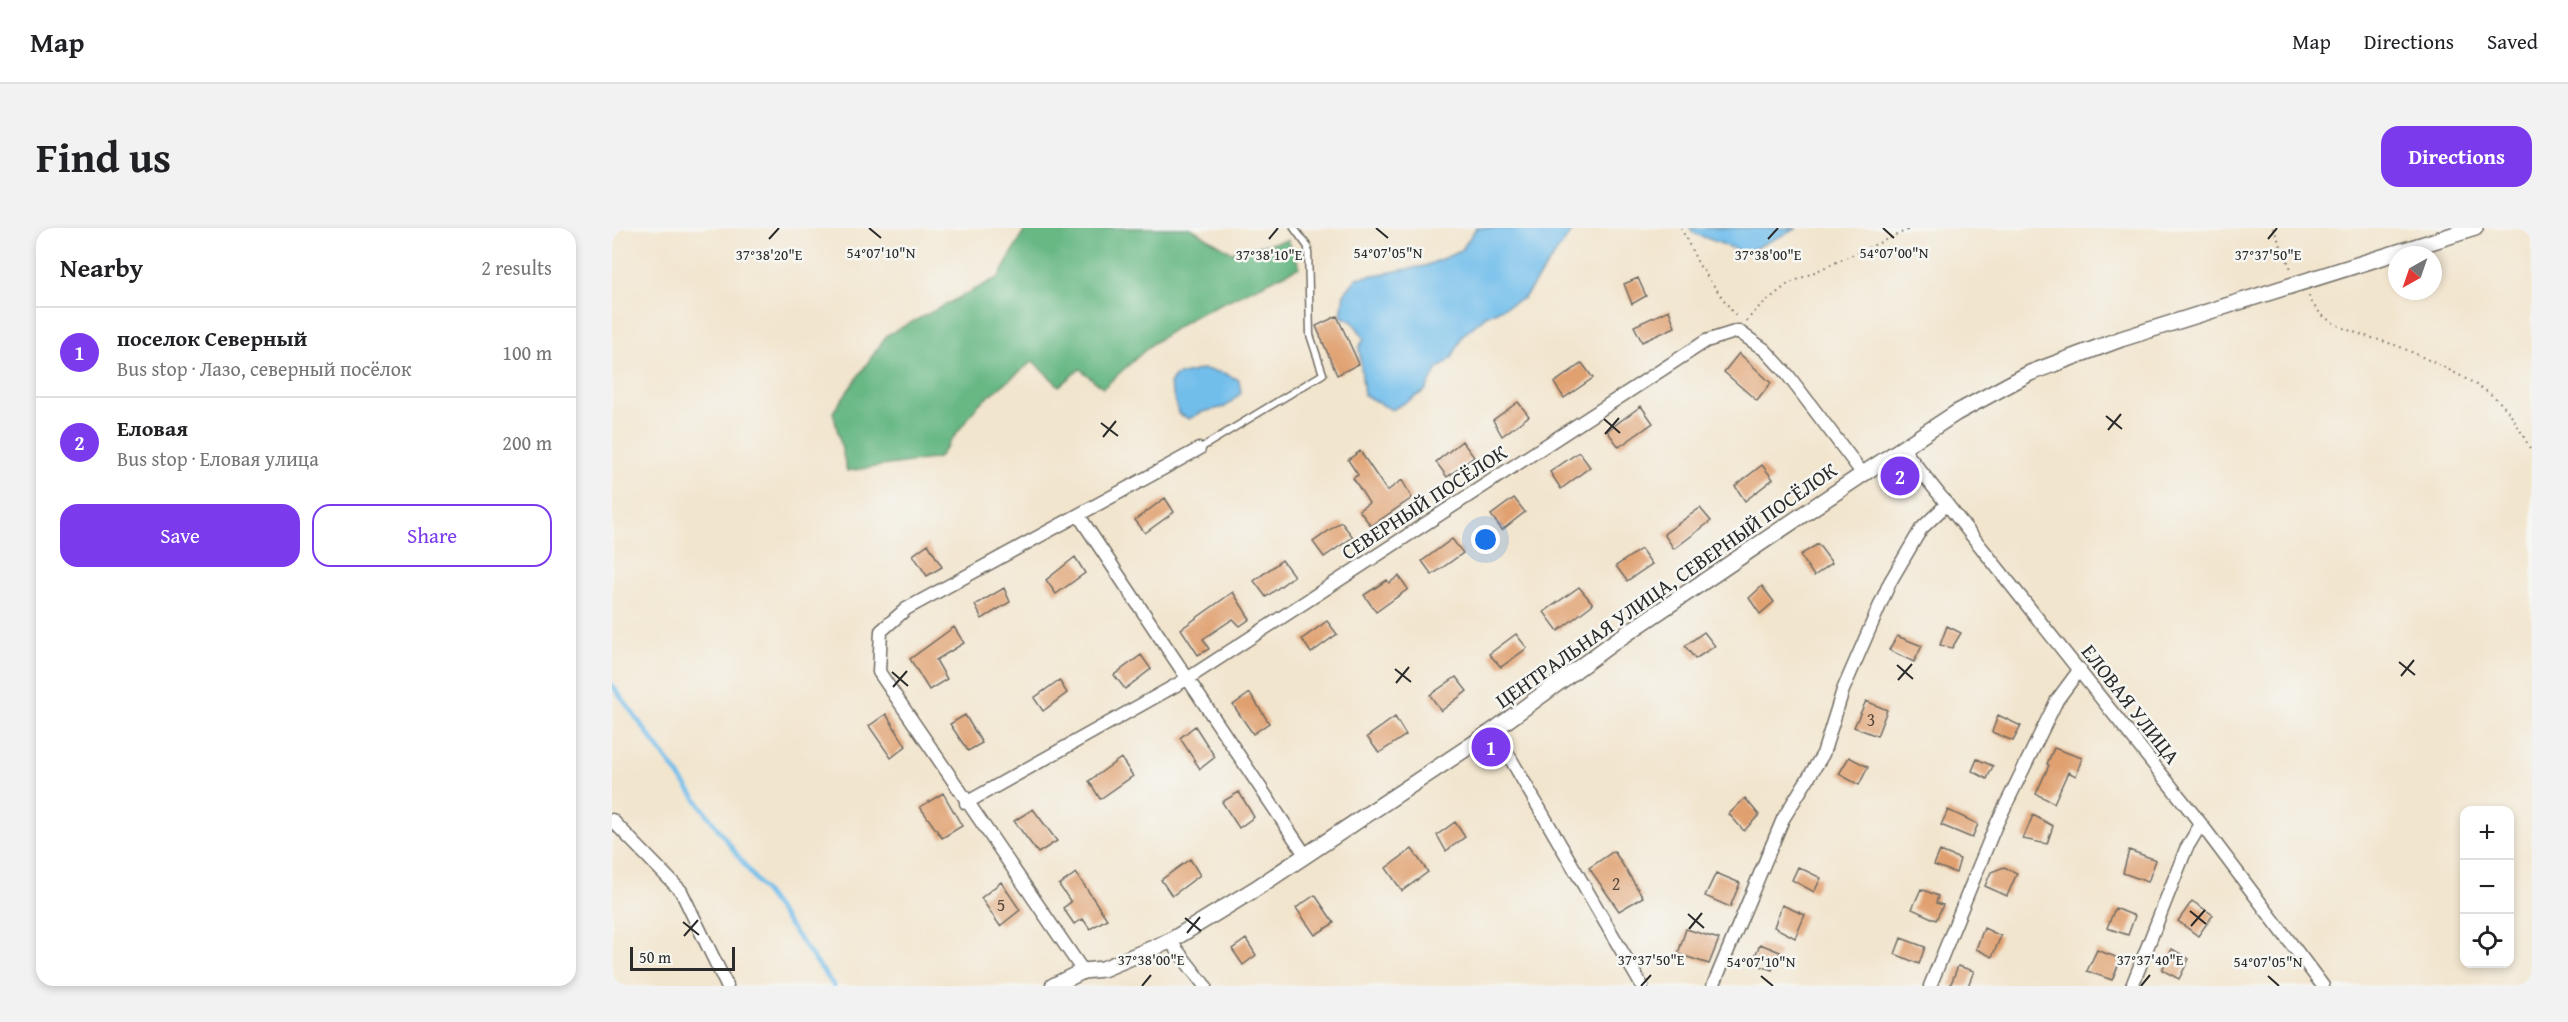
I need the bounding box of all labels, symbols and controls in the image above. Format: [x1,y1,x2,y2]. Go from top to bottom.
text: Map [30,21,84,62]
text: Map [2292,26,2331,57]
text: Directions [2364,26,2454,57]
text: Saved [2487,26,2538,57]
text: Find us [36,126,171,187]
button: Directions [2381,126,2532,187]
text: 54°07'10"N [847,242,916,263]
text: 54°07'05"N [1354,242,1423,263]
text: 54°07'00"N [1860,242,1929,263]
text: 37°38'20"E [736,244,803,265]
text: 37°38'10"E [1236,244,1303,265]
text: 37°38'00"E [1735,244,1802,265]
text: 37°37'50"E [2235,244,2302,265]
north arrow [2388,246,2442,300]
text: Nearby [60,248,143,287]
text: 2 results [481,253,552,282]
text: поселок Северный [117,322,307,354]
text: 1 [74,338,85,367]
text: 100 m [502,338,552,367]
text: Bus stop · Лазо, северный посёлок [117,354,412,383]
text: Еловая [117,412,188,444]
text: 2 [74,428,85,457]
text: 200 m [502,428,552,457]
street label: СЕВЕРНЫЙ ПОСЁЛОК [1335,437,1513,567]
text: Bus stop · Еловая улица [117,444,319,473]
street label: ЦЕНТРАЛЬНАЯ УЛИЦА, СЕВЕРНЫЙ ПОСЁЛОК [1489,454,1843,716]
pin: 2 [1880,454,1920,498]
button: Save [60,504,300,567]
button: Share [312,504,552,567]
your location [1471,525,1500,554]
street label: ЕЛОВАЯ УЛИЦА [2074,637,2188,771]
house number: 3 [1867,706,1875,733]
pin: 1 [1472,724,1510,770]
map controls [2460,806,2514,968]
button: + [2460,806,2514,860]
button: − [2460,860,2514,914]
house number: 2 [1612,870,1620,897]
house number: 5 [997,891,1005,918]
button: locate [2460,914,2514,968]
scale bar [630,944,735,972]
text: 50 m [639,945,671,969]
text: 37°38'00"E [1118,949,1185,970]
text: 37°37'50"E [1618,949,1685,970]
text: 37°37'40"E [2117,949,2184,970]
text: 54°07'10"N [1727,951,1796,972]
text: 54°07'05"N [2234,951,2303,972]

